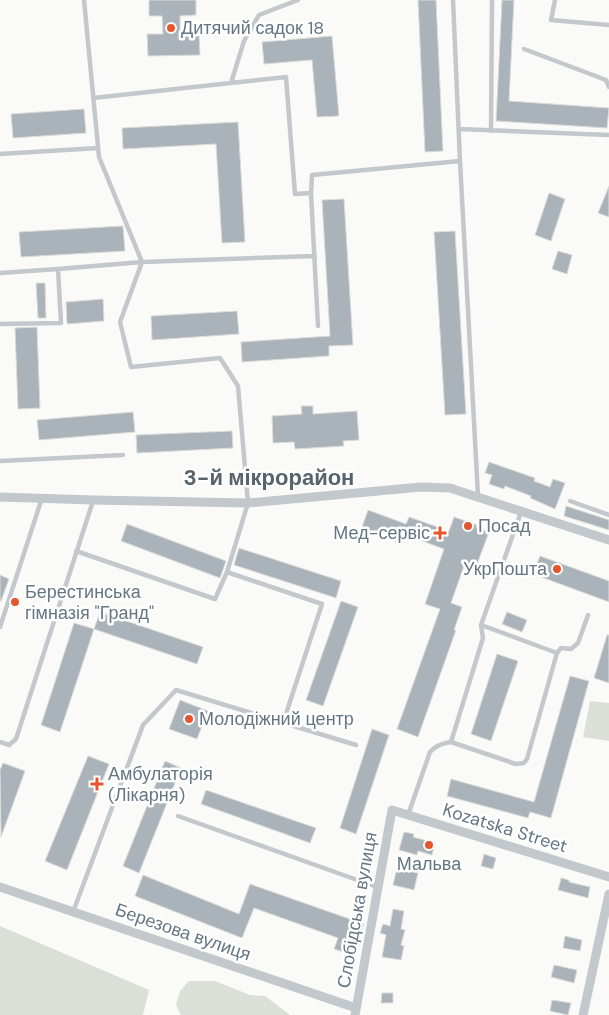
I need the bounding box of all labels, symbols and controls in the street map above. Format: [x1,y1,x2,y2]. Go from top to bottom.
place label: Дитячий садок 18 [181,16,324,40]
marker: Дитячий садок 18 [165,22,177,34]
district label: 3-й мікрорайон [184,463,354,492]
place label: Посад [478,514,531,538]
marker: Посад [462,520,474,532]
place label: Мед-сервіс [333,521,430,545]
marker: Мед-сервіс [434,527,446,539]
place label: УкрПошта [463,557,548,581]
marker: УкрПошта [551,563,563,575]
place label: Берестинська гімназія "Гранд" [25,580,154,625]
marker: Берестинська гімназія "Гранд" [9,596,21,608]
place label: Молодіжний центр [199,707,354,731]
marker: Молодіжний центр [183,713,195,725]
place label: Амбулаторія (Лікарня) [108,762,213,807]
marker: Амбулаторія (Лікарня) [90,777,104,791]
street label: Kozatska Street [440,798,570,858]
street label: Слобідська вулиця [331,830,383,990]
marker: Мальва [423,839,435,851]
place label: Мальва [397,852,462,876]
street label: Березова вулиця [112,898,254,966]

